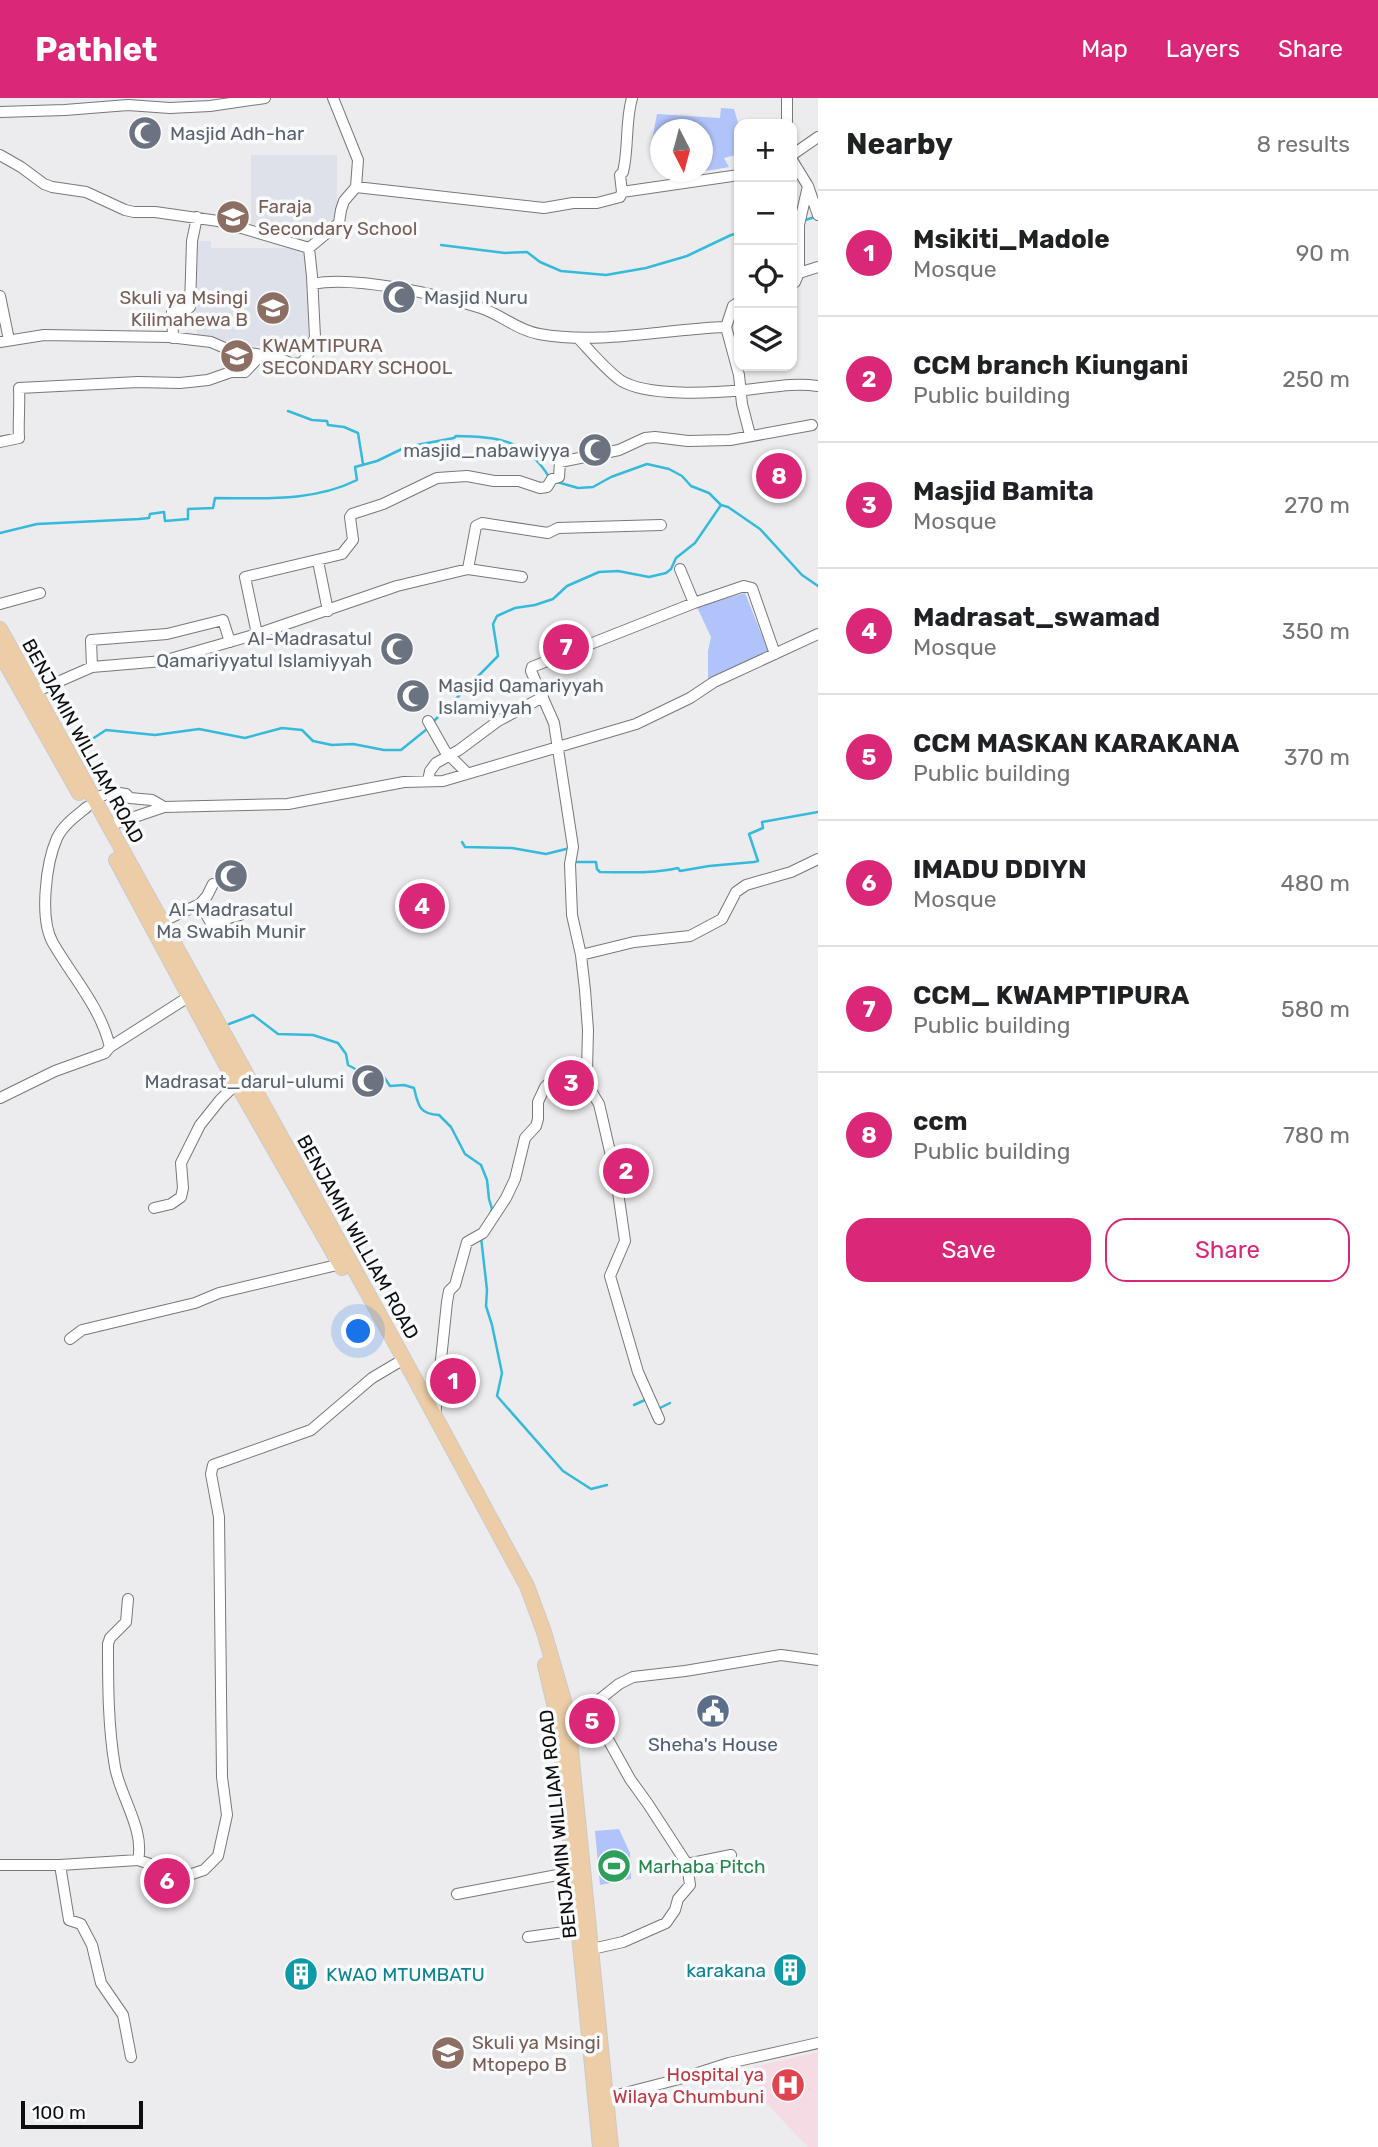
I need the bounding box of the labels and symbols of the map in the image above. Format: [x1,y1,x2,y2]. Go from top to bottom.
mosque icon: Masjid Adh-har [126,114,164,152]
north arrow [650,119,713,182]
place label: Masjid Adh-har [170,122,305,145]
place label: Faraja Secondary School [258,195,417,240]
school or university icon: Faraja Secondary School [214,198,252,236]
mosque icon: Masjid Nuru [380,278,418,316]
place label: Skuli ya Msingi Kilimahewa B [119,286,248,331]
place label: Masjid Nuru [424,286,528,309]
school or university icon: Skuli ya Msingi Kilimahewa B [254,289,292,327]
place label: KWAMTIPURA SECONDARY SCHOOL [262,334,453,379]
school or university icon: KWAMTIPURA SECONDARY SCHOOL [218,337,256,375]
mosque icon: masjid_nabawiyya [576,431,614,469]
place label: masjid_nabawiyya [403,439,570,462]
pin: 8 [756,450,802,502]
pin: 7 [543,621,589,673]
place label: Al-Madrasatul Qamariyyatul Islamiyyah [156,627,372,672]
mosque icon: Al-Madrasatul Qamariyyatul Islamiyyah [378,630,416,668]
street label: BENJAMIN WILLIAM ROAD [17,635,149,847]
place label: Masjid Qamariyyah Islamiyyah [438,674,604,719]
mosque icon: Masjid Qamariyyah Islamiyyah [394,677,432,715]
mosque icon: Al-Madrasatul Ma Swabih Munir [212,857,250,895]
pin: 4 [399,880,445,932]
place label: Al-Madrasatul Ma Swabih Munir [156,898,307,943]
pin: 3 [548,1057,594,1109]
mosque icon: Madrasat_darul-ulumi [349,1062,387,1100]
place label: Madrasat_darul-ulumi [145,1070,344,1093]
street label: BENJAMIN WILLIAM ROAD [292,1131,424,1343]
pin: 2 [603,1145,649,1197]
your location [341,1314,375,1348]
pin: 1 [430,1355,476,1407]
public building icon: Sheha's House [694,1692,732,1730]
pin: 5 [569,1695,615,1747]
street label: BENJAMIN WILLIAM ROAD [535,1708,581,1940]
place label: Sheha's House [648,1733,778,1756]
sports icon: Marhaba Pitch [595,1847,633,1885]
pin: 6 [144,1855,190,1907]
place label: Marhaba Pitch [638,1855,766,1878]
building icon: karakana [771,1951,809,1989]
building icon: KWAO MTUMBATU [282,1955,320,1993]
place label: karakana [686,1959,766,1982]
place label: KWAO MTUMBATU [326,1963,485,1986]
place label: Skuli ya Msingi Mtopepo B [472,2031,601,2076]
school or university icon: Skuli ya Msingi Mtopepo B [429,2034,467,2072]
place label: Hospital ya Wilaya Chumbuni [613,2063,764,2108]
hospital icon: Hospital ya Wilaya Chumbuni [769,2066,807,2104]
scale bar [21,2098,144,2130]

